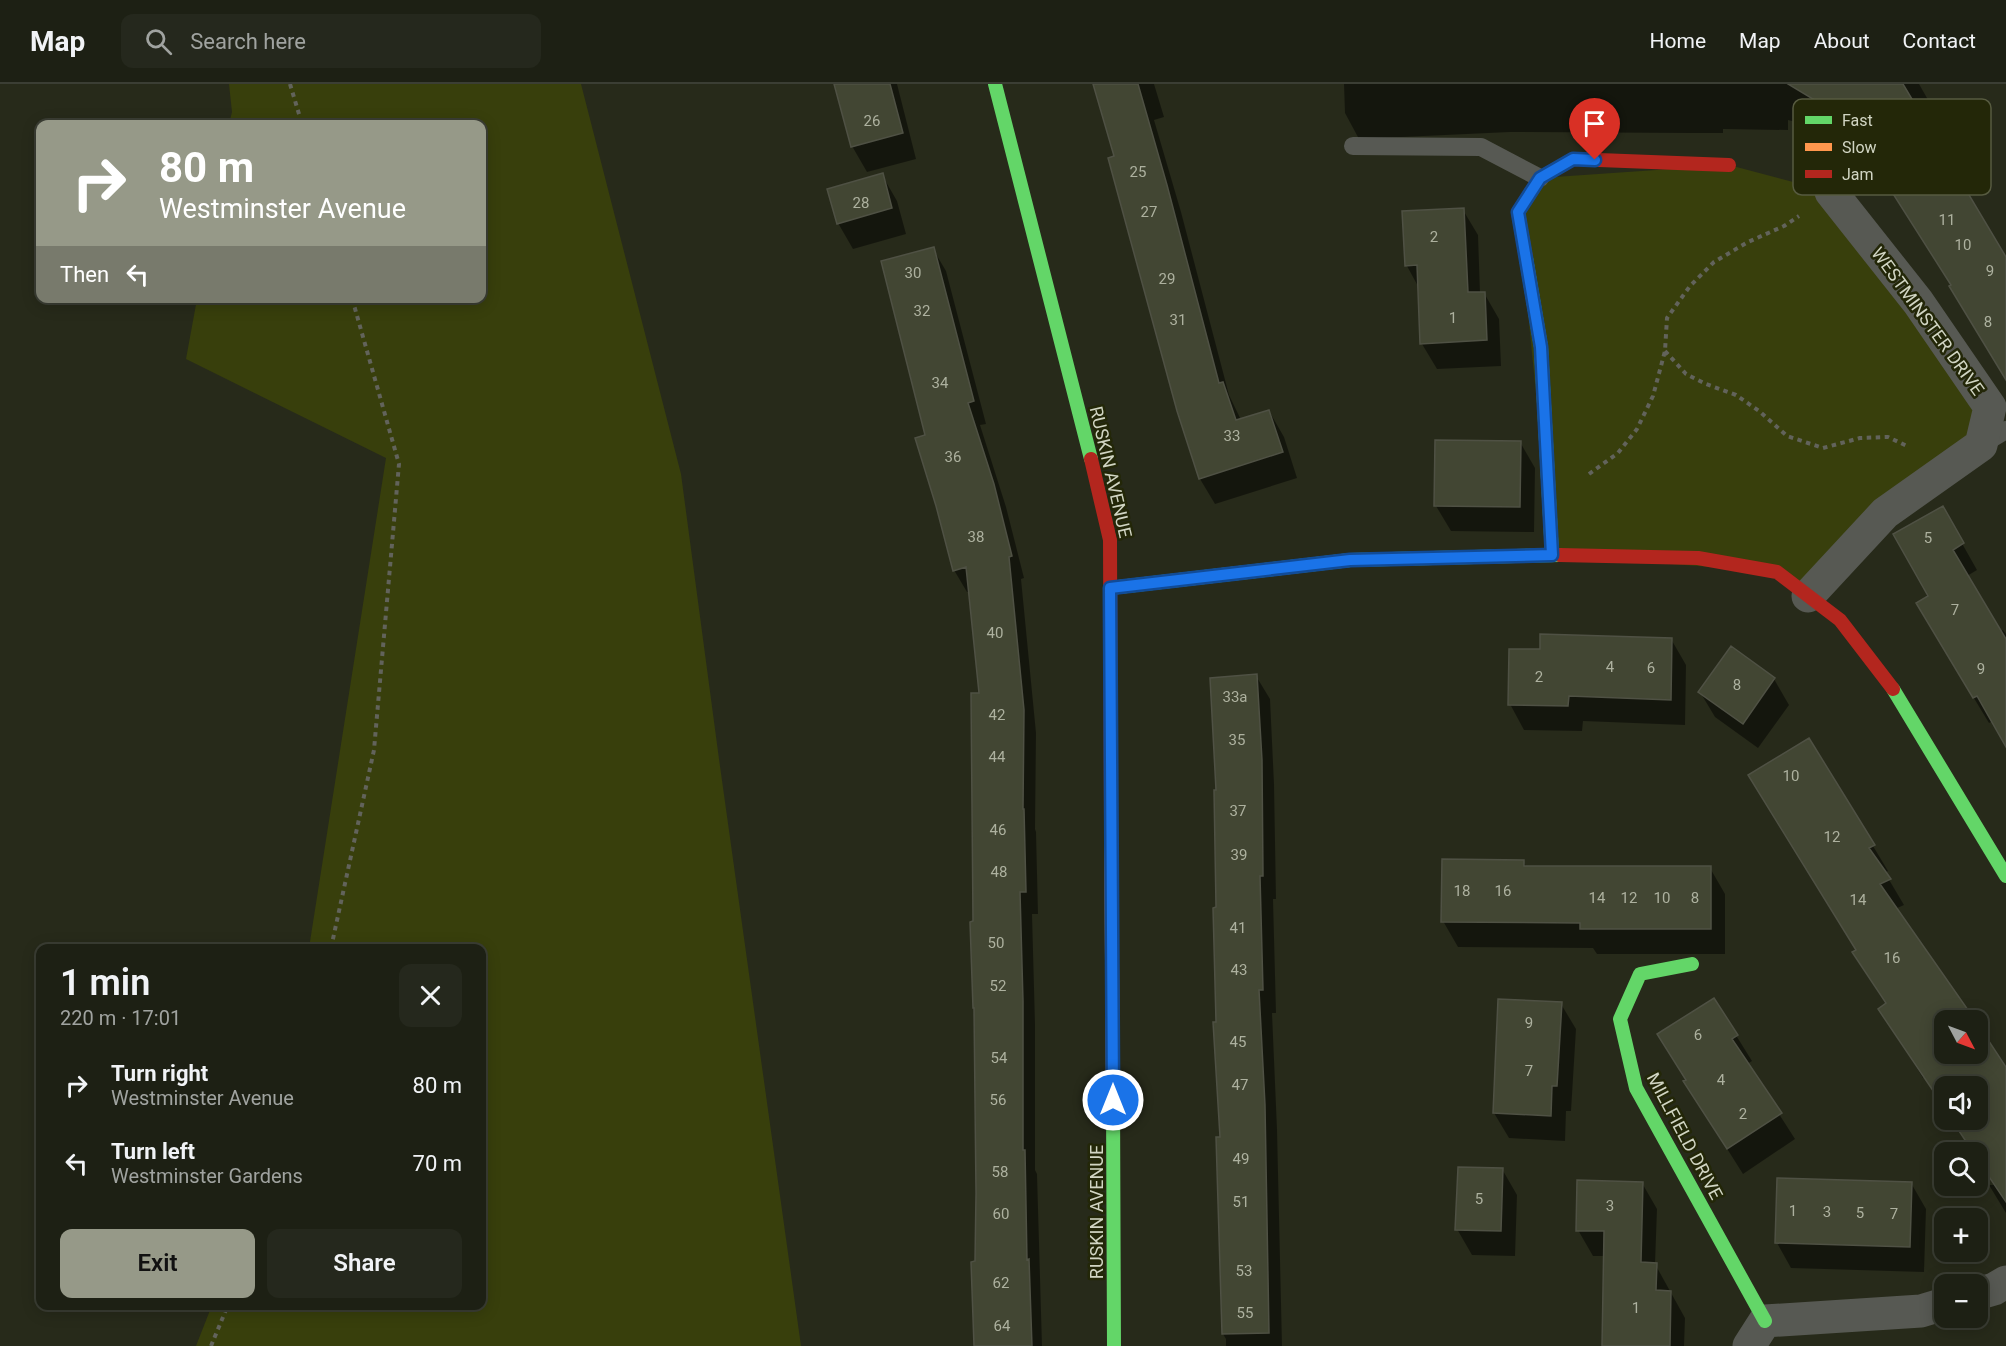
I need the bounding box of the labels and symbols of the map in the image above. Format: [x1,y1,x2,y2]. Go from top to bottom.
pin [1569,98,1620,160]
legend [1793,99,1991,195]
text: Fast [1842,111,1873,130]
house number: 26 [864,112,880,130]
text: Slow [1842,138,1877,157]
house number: 25 [1130,163,1146,181]
text: Jam [1842,165,1874,184]
house number: 28 [853,194,869,212]
house number: 27 [1141,203,1157,221]
house number: 11 [1939,211,1955,229]
house number: 2 [1430,228,1438,246]
house number: 10 [1955,236,1971,254]
street label: WESTMINSTER DRIVE [1867,243,1989,399]
house number: 9 [1986,262,1994,280]
house number: 30 [905,264,921,282]
house number: 29 [1159,270,1175,288]
house number: 32 [914,302,930,320]
house number: 1 [1449,309,1457,327]
house number: 31 [1170,311,1186,329]
house number: 8 [1984,313,1992,331]
house number: 34 [932,374,949,392]
street label: RUSKIN AVENUE [1086,404,1136,540]
house number: 33 [1224,427,1240,445]
house number: 36 [945,448,961,466]
house number: 38 [968,528,984,546]
house number: 5 [1924,529,1932,547]
house number: 7 [1951,601,1959,619]
house number: 40 [987,624,1003,642]
house number: 4 [1606,658,1615,676]
house number: 6 [1647,659,1655,677]
house number: 9 [1977,660,1985,678]
house number: 2 [1535,668,1543,686]
house number: 8 [1733,676,1741,694]
house number: 33a [1222,688,1248,706]
house number: 42 [989,706,1005,724]
house number: 35 [1229,731,1245,749]
house number: 44 [989,748,1006,766]
house number: 10 [1783,767,1799,785]
house number: 37 [1230,802,1246,820]
house number: 46 [990,821,1006,839]
house number: 12 [1824,828,1840,846]
house number: 39 [1231,846,1247,864]
house number: 48 [991,863,1007,881]
house number: 18 [1454,882,1470,900]
house number: 16 [1495,882,1511,900]
house number: 14 [1589,889,1606,907]
house number: 12 [1621,889,1637,907]
house number: 10 [1654,889,1670,907]
house number: 8 [1691,889,1699,907]
house number: 14 [1850,891,1867,909]
house number: 41 [1230,919,1246,937]
house number: 50 [988,934,1004,952]
house number: 16 [1884,949,1900,967]
house number: 43 [1231,961,1247,979]
house number: 52 [990,977,1006,995]
north arrow [1934,1010,1988,1064]
house number: 9 [1525,1014,1533,1032]
house number: 6 [1694,1026,1702,1044]
house number: 45 [1230,1033,1246,1051]
house number: 54 [991,1049,1008,1067]
house number: 7 [1525,1062,1533,1080]
position arrow [1081,1068,1145,1132]
street label: MILLFIELD DRIVE [1643,1069,1727,1203]
house number: 4 [1717,1071,1726,1089]
house number: 47 [1232,1076,1248,1094]
house number: 56 [990,1091,1006,1109]
house number: 2 [1739,1105,1747,1123]
street label: RUSKIN AVENUE [1086,1145,1107,1279]
house number: 49 [1233,1150,1249,1168]
house number: 58 [992,1163,1008,1181]
house number: 5 [1475,1190,1483,1208]
house number: 51 [1233,1193,1249,1211]
house number: 3 [1606,1197,1614,1215]
house number: 1 [1789,1202,1797,1220]
house number: 3 [1823,1203,1831,1221]
house number: 5 [1856,1204,1864,1222]
house number: 60 [993,1205,1009,1223]
house number: 7 [1890,1205,1898,1223]
house number: 53 [1236,1262,1252,1280]
house number: 62 [993,1274,1009,1292]
house number: 1 [1632,1299,1640,1317]
house number: 55 [1237,1304,1253,1322]
house number: 64 [994,1317,1011,1335]

